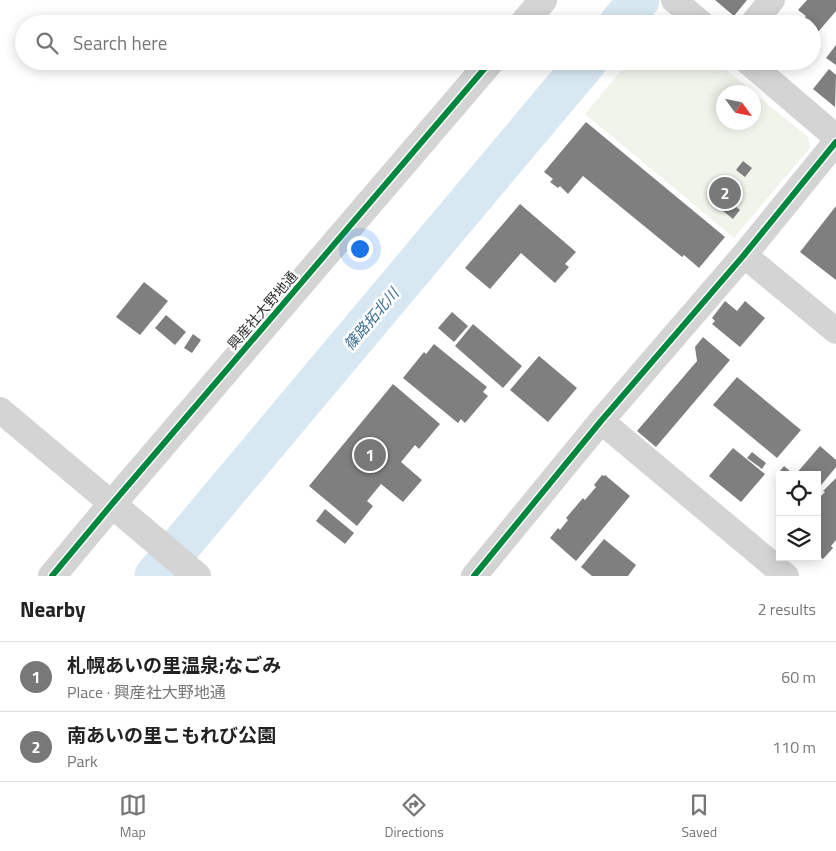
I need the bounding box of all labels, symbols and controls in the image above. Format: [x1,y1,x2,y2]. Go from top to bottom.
search box [15,15,821,70]
text: Search here [73,28,167,57]
icon: search [33,29,61,57]
north arrow [716,85,761,130]
pin: 2 [709,174,741,212]
your location [347,236,373,262]
street label: 興産社大野地通 [222,266,302,354]
water label: 篠路拓北川 [338,281,405,355]
pin: 1 [354,436,386,474]
map controls [776,471,821,561]
button: locate [776,471,821,516]
button: layers [776,516,821,561]
text: Nearby [20,593,85,625]
text: 2 results [757,597,816,621]
text: 札幌あいの里温泉;なごみ [67,650,281,679]
text: 1 [32,665,40,689]
text: 60 m [781,665,816,689]
text: Place · 興産社大野地通 [67,680,226,704]
text: 南あいの里こもれび公園 [67,720,276,749]
text: 2 [32,735,40,759]
text: 110 m [772,735,816,759]
text: Park [67,749,98,773]
tab: Map [119,791,147,842]
tab: Directions [384,791,444,842]
tab: Saved [682,791,717,842]

